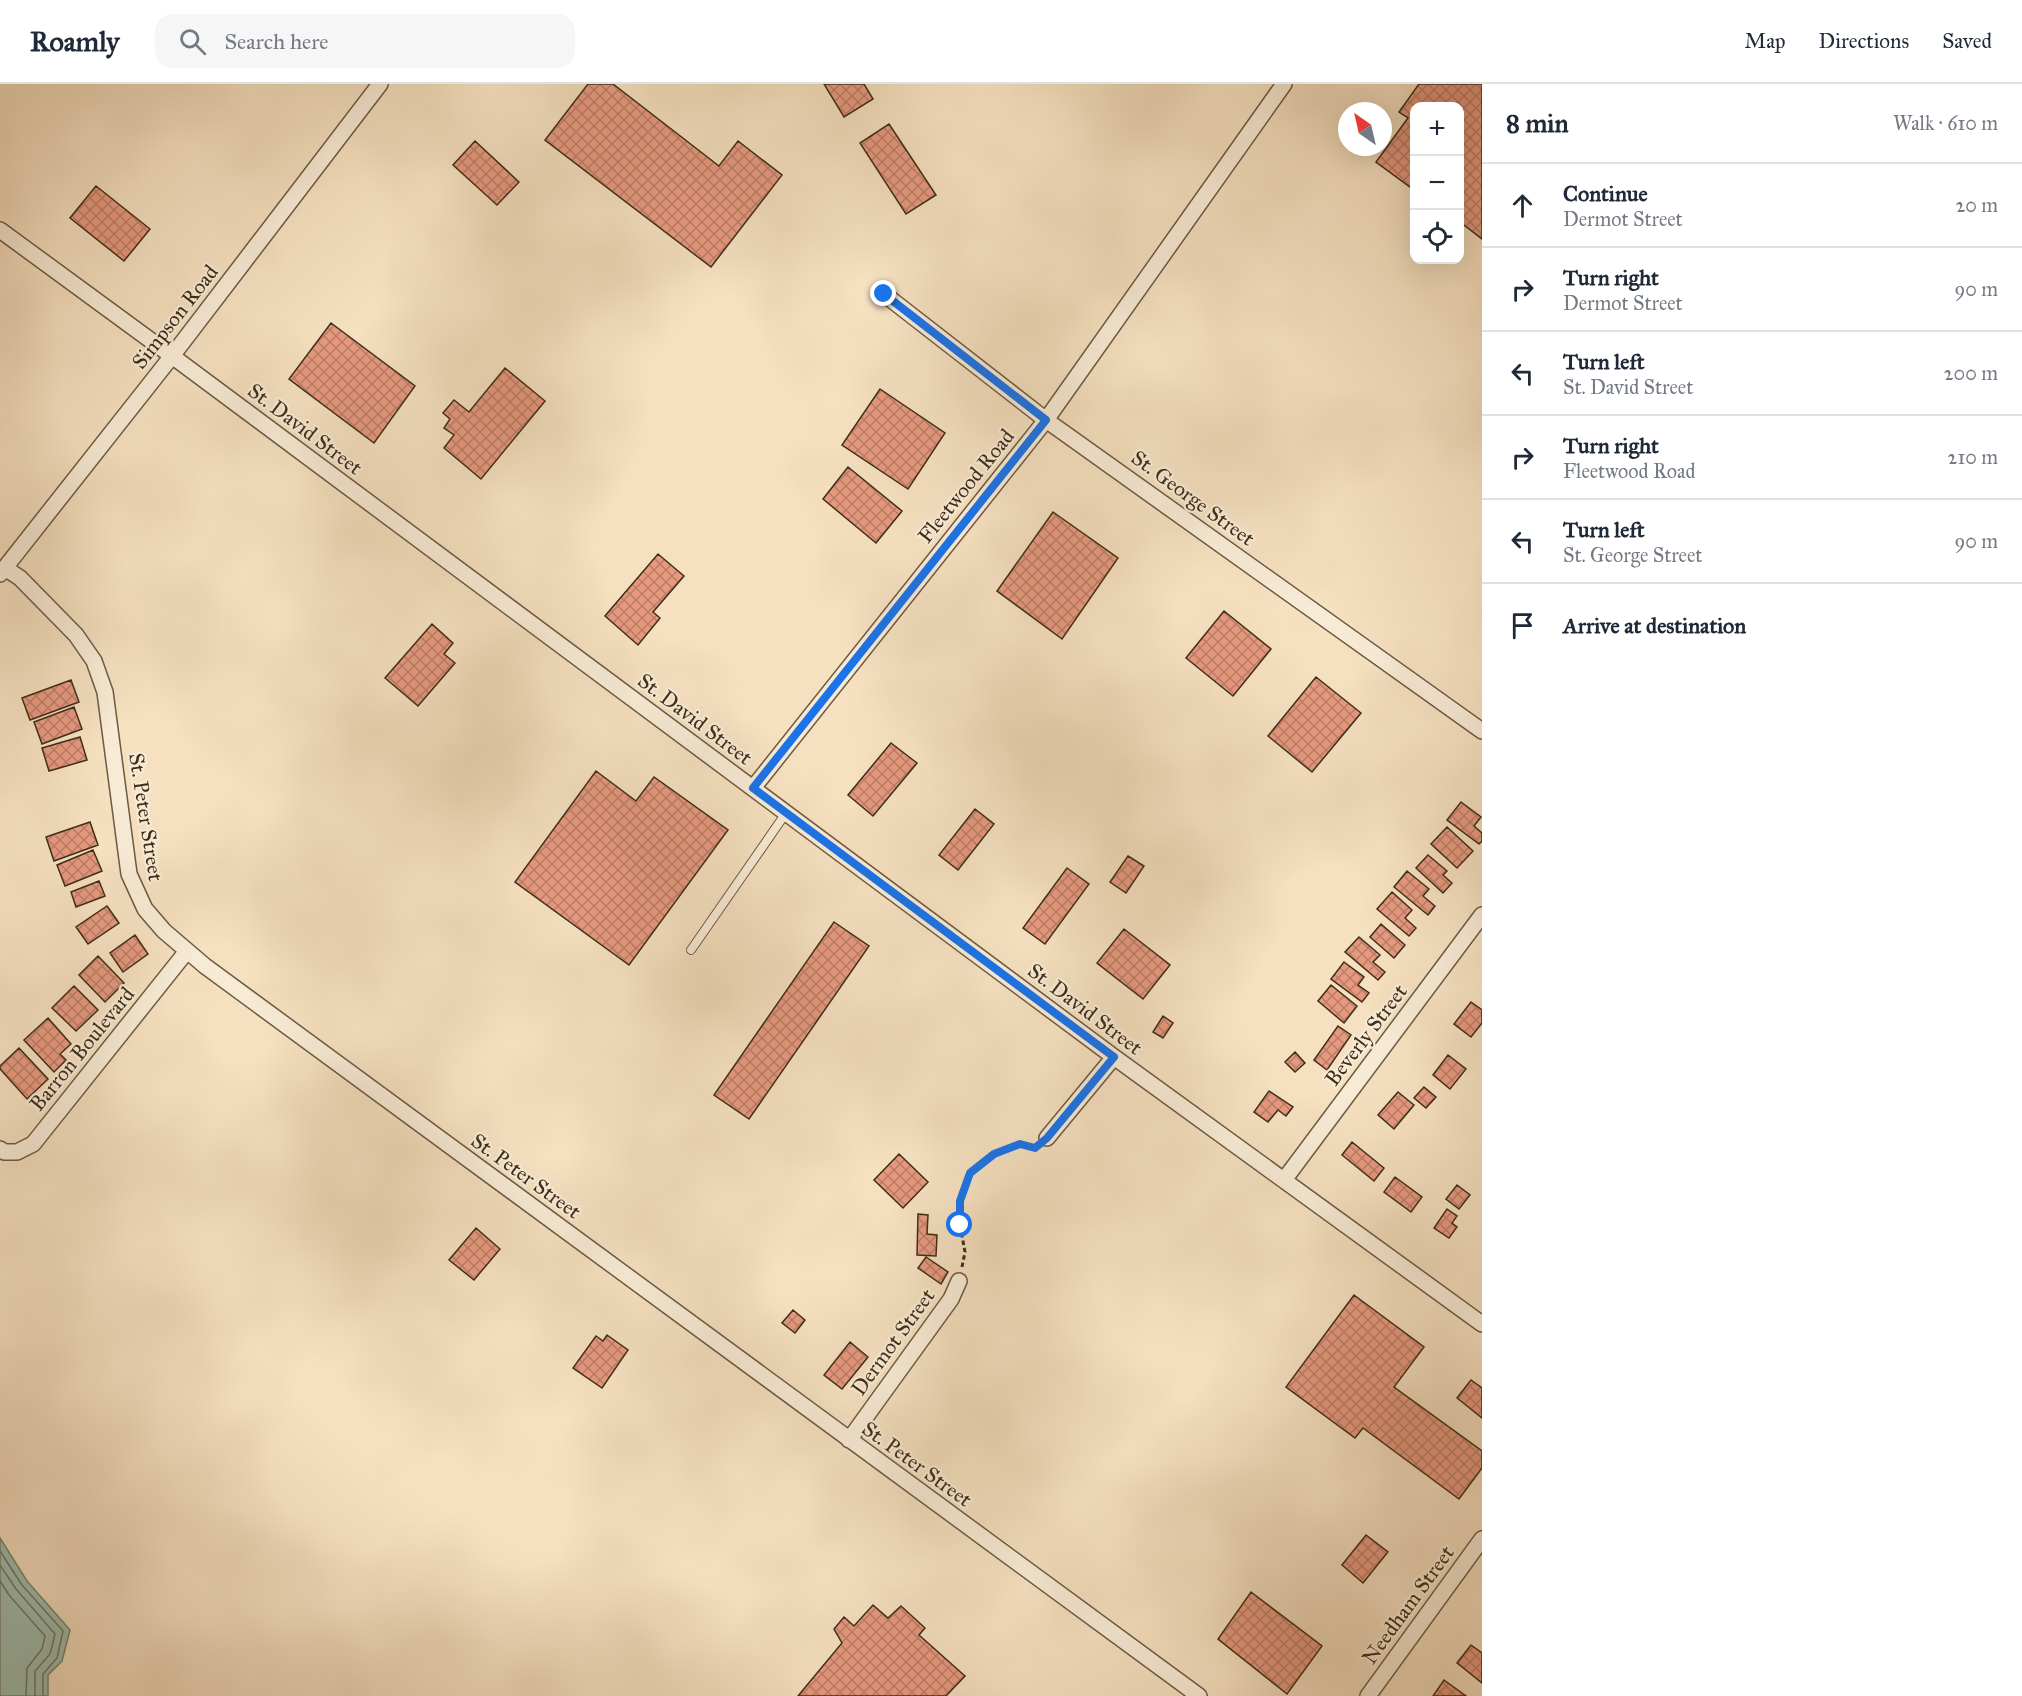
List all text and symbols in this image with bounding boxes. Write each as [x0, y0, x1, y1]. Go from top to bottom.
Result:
search box [155, 14, 575, 68]
text: Roamly [30, 24, 119, 59]
icon: search [176, 25, 209, 58]
text: Search here [224, 28, 328, 55]
text: Map [1745, 28, 1786, 54]
text: Directions [1819, 28, 1909, 54]
text: Saved [1942, 28, 1992, 54]
north arrow [1338, 102, 1392, 156]
map controls [1410, 102, 1464, 264]
button: + [1410, 102, 1464, 156]
text: 8 min [1506, 107, 1569, 139]
text: Walk · 610 m [1893, 111, 1998, 135]
button: − [1410, 156, 1464, 210]
text: Continue [1563, 180, 1648, 207]
icon: ahead [1506, 189, 1539, 222]
text: 20 m [1955, 193, 1998, 217]
text: Dermot Street [1563, 207, 1683, 231]
button: locate [1410, 210, 1464, 264]
street label: Simpson Road [126, 259, 224, 374]
text: Turn right [1563, 264, 1659, 291]
icon: right [1506, 273, 1539, 306]
text: 90 m [1955, 277, 1998, 301]
route end [870, 280, 896, 306]
text: Dermot Street [1563, 291, 1683, 315]
text: Turn left [1563, 348, 1645, 375]
icon: left [1506, 357, 1539, 390]
text: 200 m [1944, 361, 1998, 385]
text: St. David Street [1563, 375, 1693, 399]
street label: St. David Street [243, 377, 368, 481]
street label: Fleetwood Road [912, 423, 1020, 548]
text: Turn right [1563, 432, 1659, 459]
icon: right [1506, 441, 1539, 474]
street label: St. George Street [1126, 444, 1260, 552]
text: 210 m [1948, 445, 1998, 469]
text: Fleetwood Road [1563, 459, 1696, 483]
text: Turn left [1563, 516, 1645, 543]
icon: left [1506, 525, 1539, 558]
text: 90 m [1955, 529, 1998, 553]
text: St. George Street [1563, 543, 1702, 567]
icon: arrive [1506, 609, 1539, 642]
text: Arrive at destination [1563, 612, 1746, 639]
street label: St. David Street [633, 667, 758, 771]
street label: St. Peter Street [123, 751, 169, 883]
street label: St. David Street [1023, 957, 1148, 1061]
street label: Beverly Street [1319, 979, 1413, 1091]
street label: Barron Boulevard [24, 981, 140, 1116]
street label: St. Peter Street [466, 1127, 586, 1225]
route start [946, 1211, 972, 1237]
street label: Dermot Street [846, 1283, 941, 1400]
street label: St. Peter Street [857, 1415, 977, 1513]
street label: Needham Street [1356, 1540, 1460, 1669]

